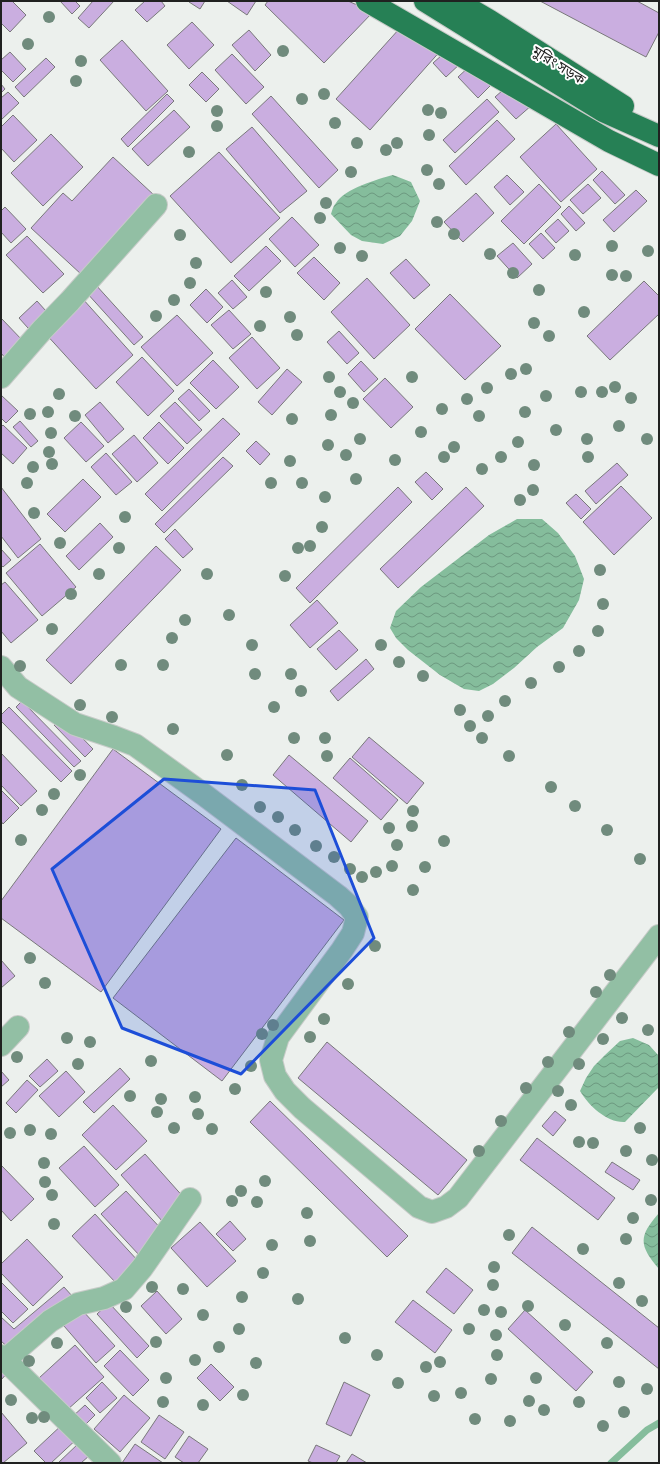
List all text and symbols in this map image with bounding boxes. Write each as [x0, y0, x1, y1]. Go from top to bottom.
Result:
street label: মুরিং সড়ক [528, 41, 590, 89]

